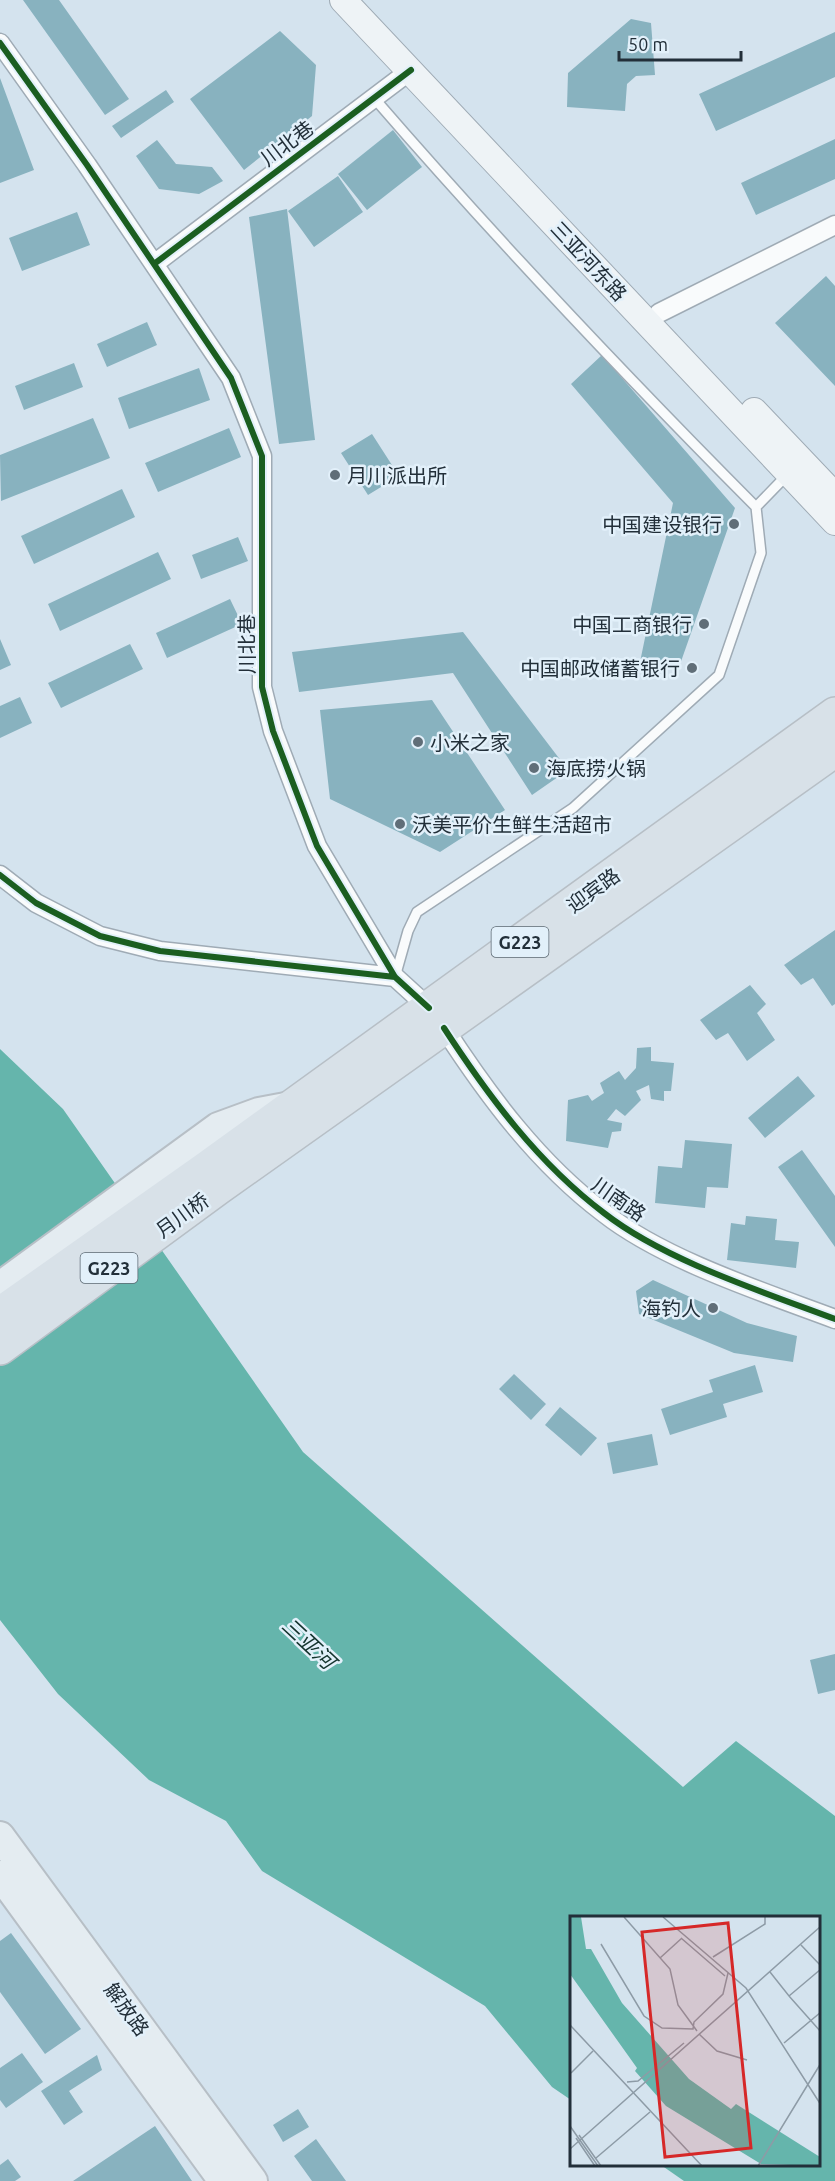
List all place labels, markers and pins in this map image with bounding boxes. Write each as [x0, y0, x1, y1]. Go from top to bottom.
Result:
place label: 月川派出所 [347, 464, 447, 487]
marker: 月川派出所 [328, 468, 342, 482]
place label: 中国建设银行 [602, 513, 722, 536]
marker: 中国建设银行 [727, 517, 741, 531]
place label: 中国工商银行 [572, 613, 692, 636]
marker: 中国工商银行 [697, 617, 711, 631]
place label: 中国邮政储蓄银行 [520, 657, 680, 680]
marker: 中国邮政储蓄银行 [685, 661, 699, 675]
place label: 小米之家 [430, 731, 510, 754]
marker: 小米之家 [411, 735, 425, 749]
place label: 海底捞火锅 [546, 757, 646, 780]
marker: 海底捞火锅 [527, 761, 541, 775]
place label: 沃美平价生鲜生活超市 [412, 813, 612, 836]
marker: 沃美平价生鲜生活超市 [393, 817, 407, 831]
place label: 海钓人 [641, 1297, 701, 1320]
marker: 海钓人 [706, 1301, 720, 1315]

